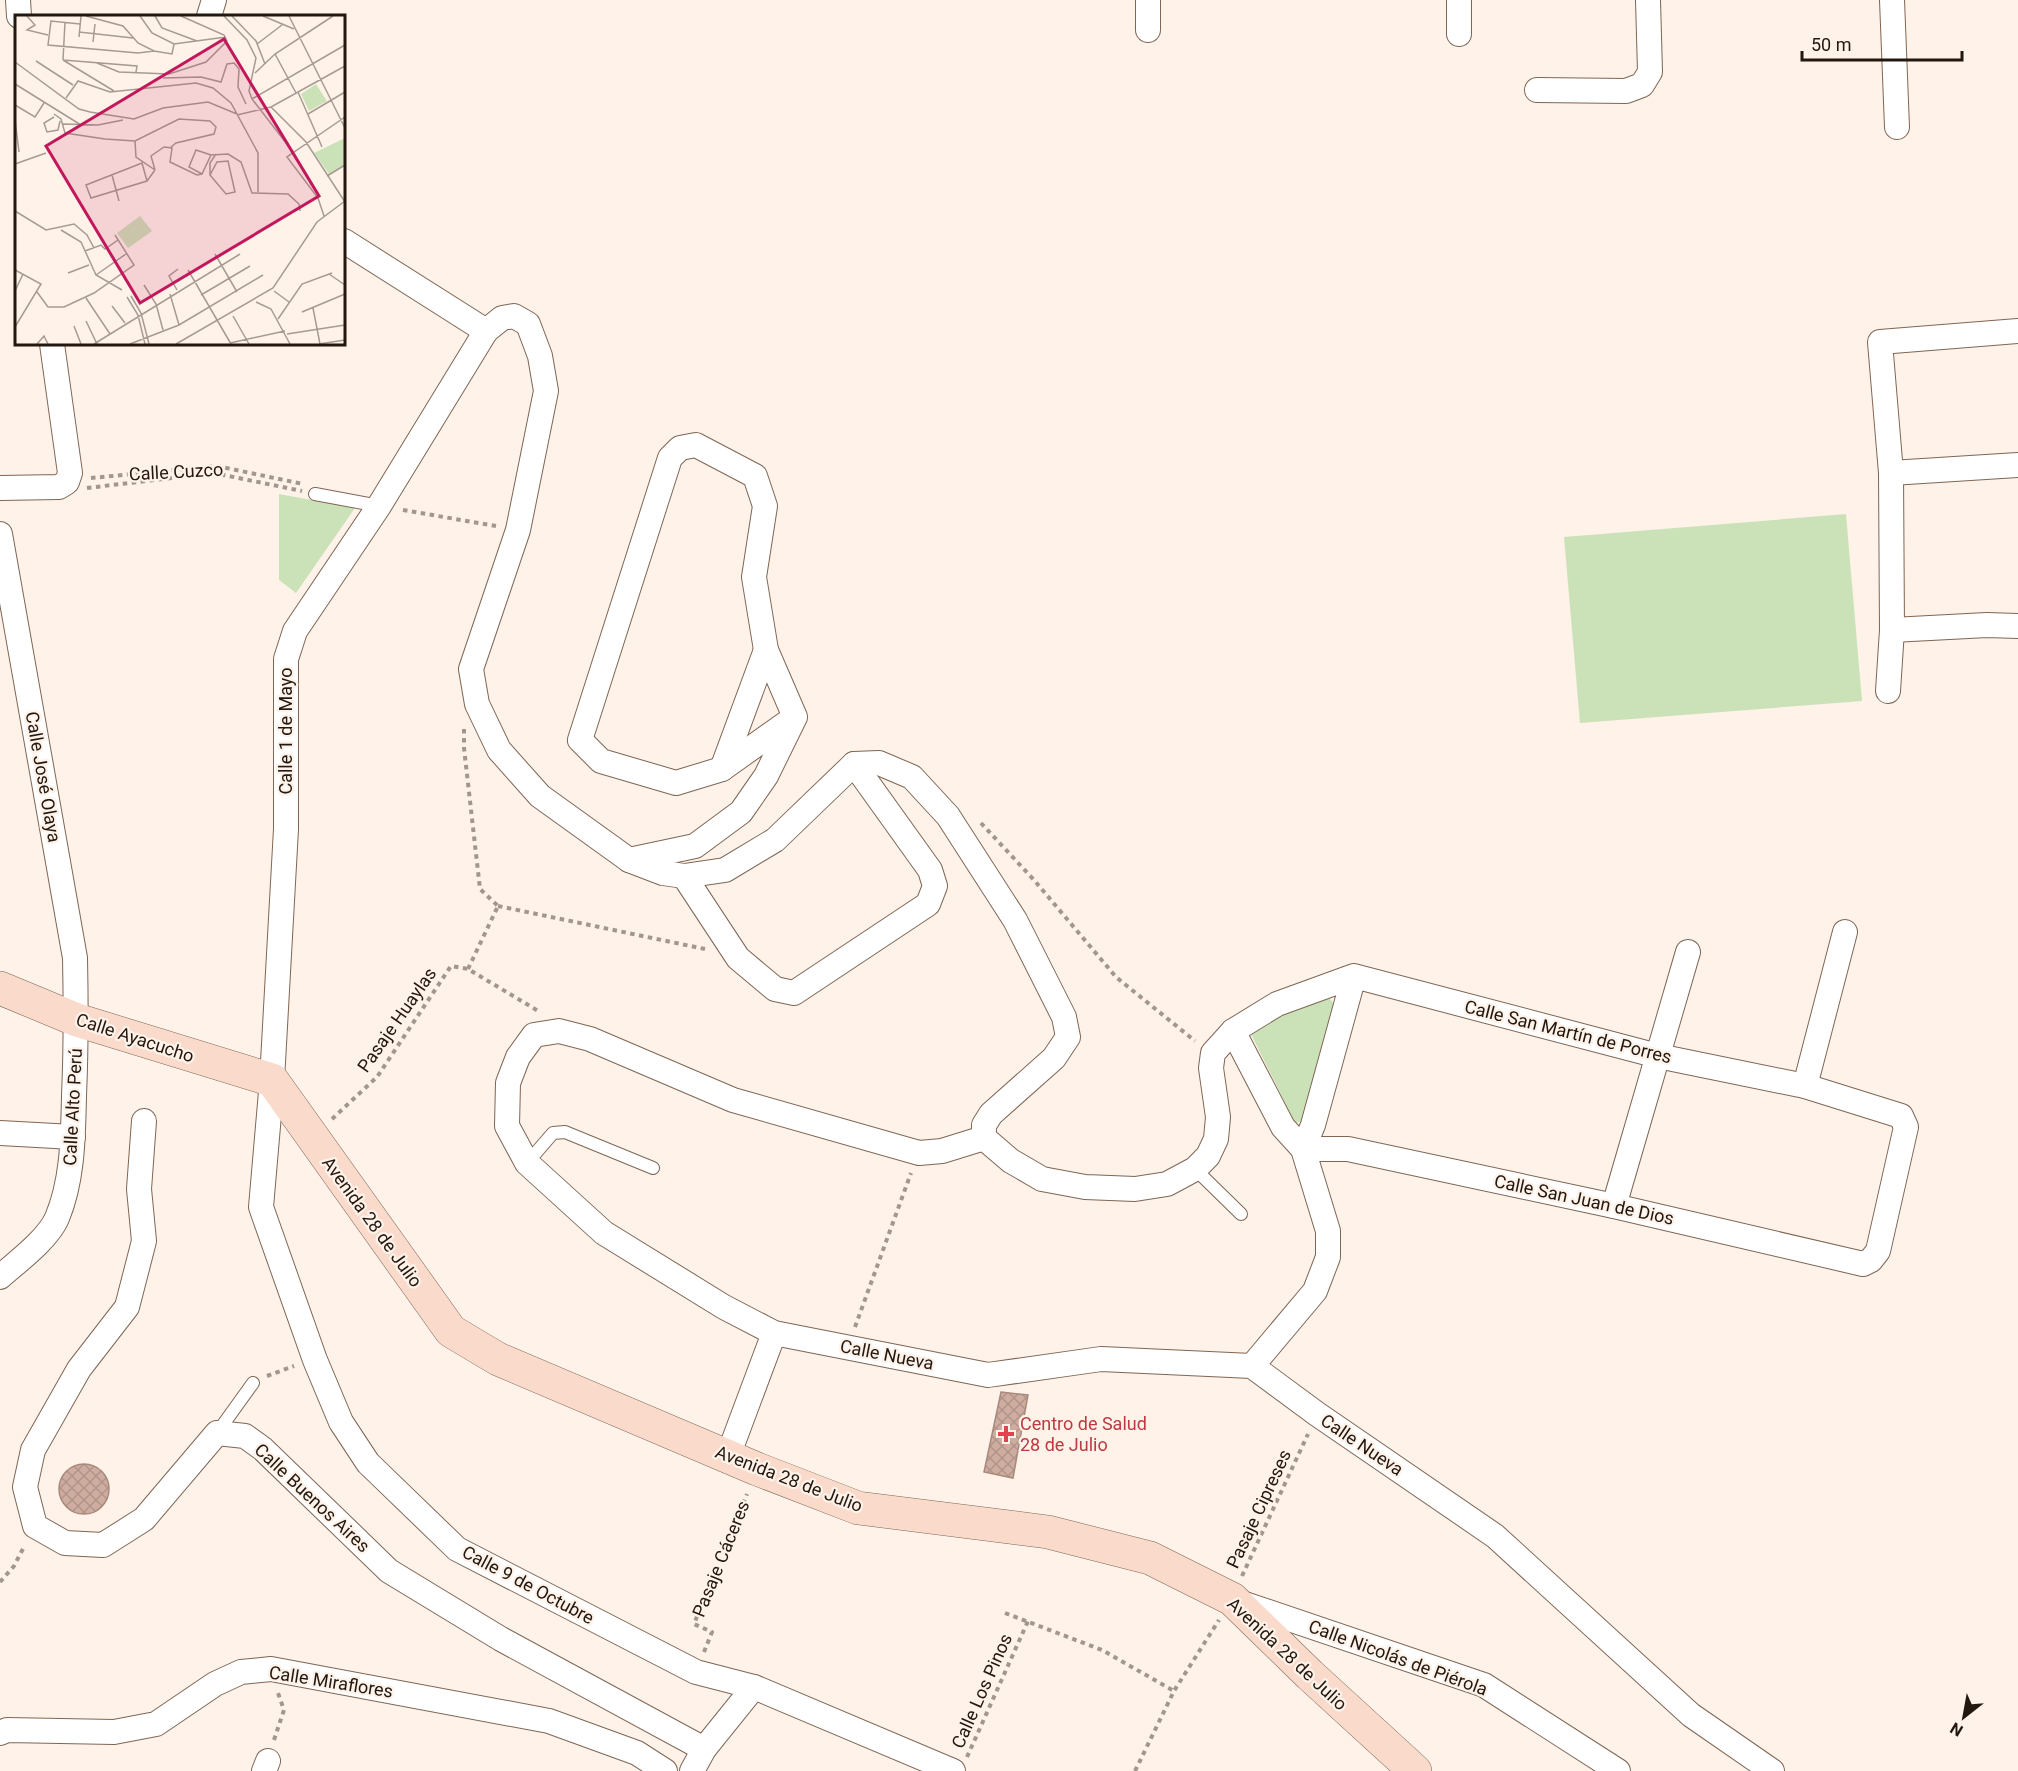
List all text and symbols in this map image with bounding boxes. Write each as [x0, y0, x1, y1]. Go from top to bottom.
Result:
inset map [15, 15, 345, 345]
scale bar [1802, 24, 1962, 62]
text: 50 m [1811, 34, 1851, 55]
street label: Calle Cuzco [128, 459, 224, 484]
street label: Calle 1 de Mayo [275, 667, 296, 795]
street label: Calle José Olaya [22, 710, 65, 844]
street label: Pasaje Huaylas [353, 963, 440, 1076]
street label: Calle San Martín de Porres [1462, 996, 1674, 1067]
street label: Calle Ayacucho [74, 1009, 197, 1066]
street label: Calle Alto Perú [59, 1048, 86, 1166]
street label: Avenida 28 de Julio [318, 1152, 427, 1291]
street label: Calle San Juan de Dios [1492, 1170, 1676, 1229]
street label: Calle Nueva [839, 1335, 936, 1374]
street label: Calle Nueva [1317, 1409, 1407, 1480]
place label: Centro de Salud 28 de Julio [1020, 1413, 1147, 1455]
marker: Centro de Salud 28 de Julio [997, 1425, 1015, 1443]
street label: Calle Buenos Aires [250, 1439, 374, 1556]
street label: Avenida 28 de Julio [713, 1441, 866, 1516]
street label: Pasaje Cipreses [1222, 1446, 1295, 1571]
street label: Pasaje Cáceres [688, 1498, 753, 1620]
street label: Calle 9 de Octubre [459, 1541, 598, 1628]
street label: Avenida 28 de Julio [1223, 1593, 1352, 1714]
street label: Calle Nicolás de Piérola [1306, 1615, 1491, 1700]
street label: Calle Los Pinos [947, 1630, 1016, 1751]
street label: Calle Miraflores [268, 1661, 395, 1702]
north arrow [1934, 1687, 1994, 1747]
text: N [1947, 1718, 1966, 1740]

